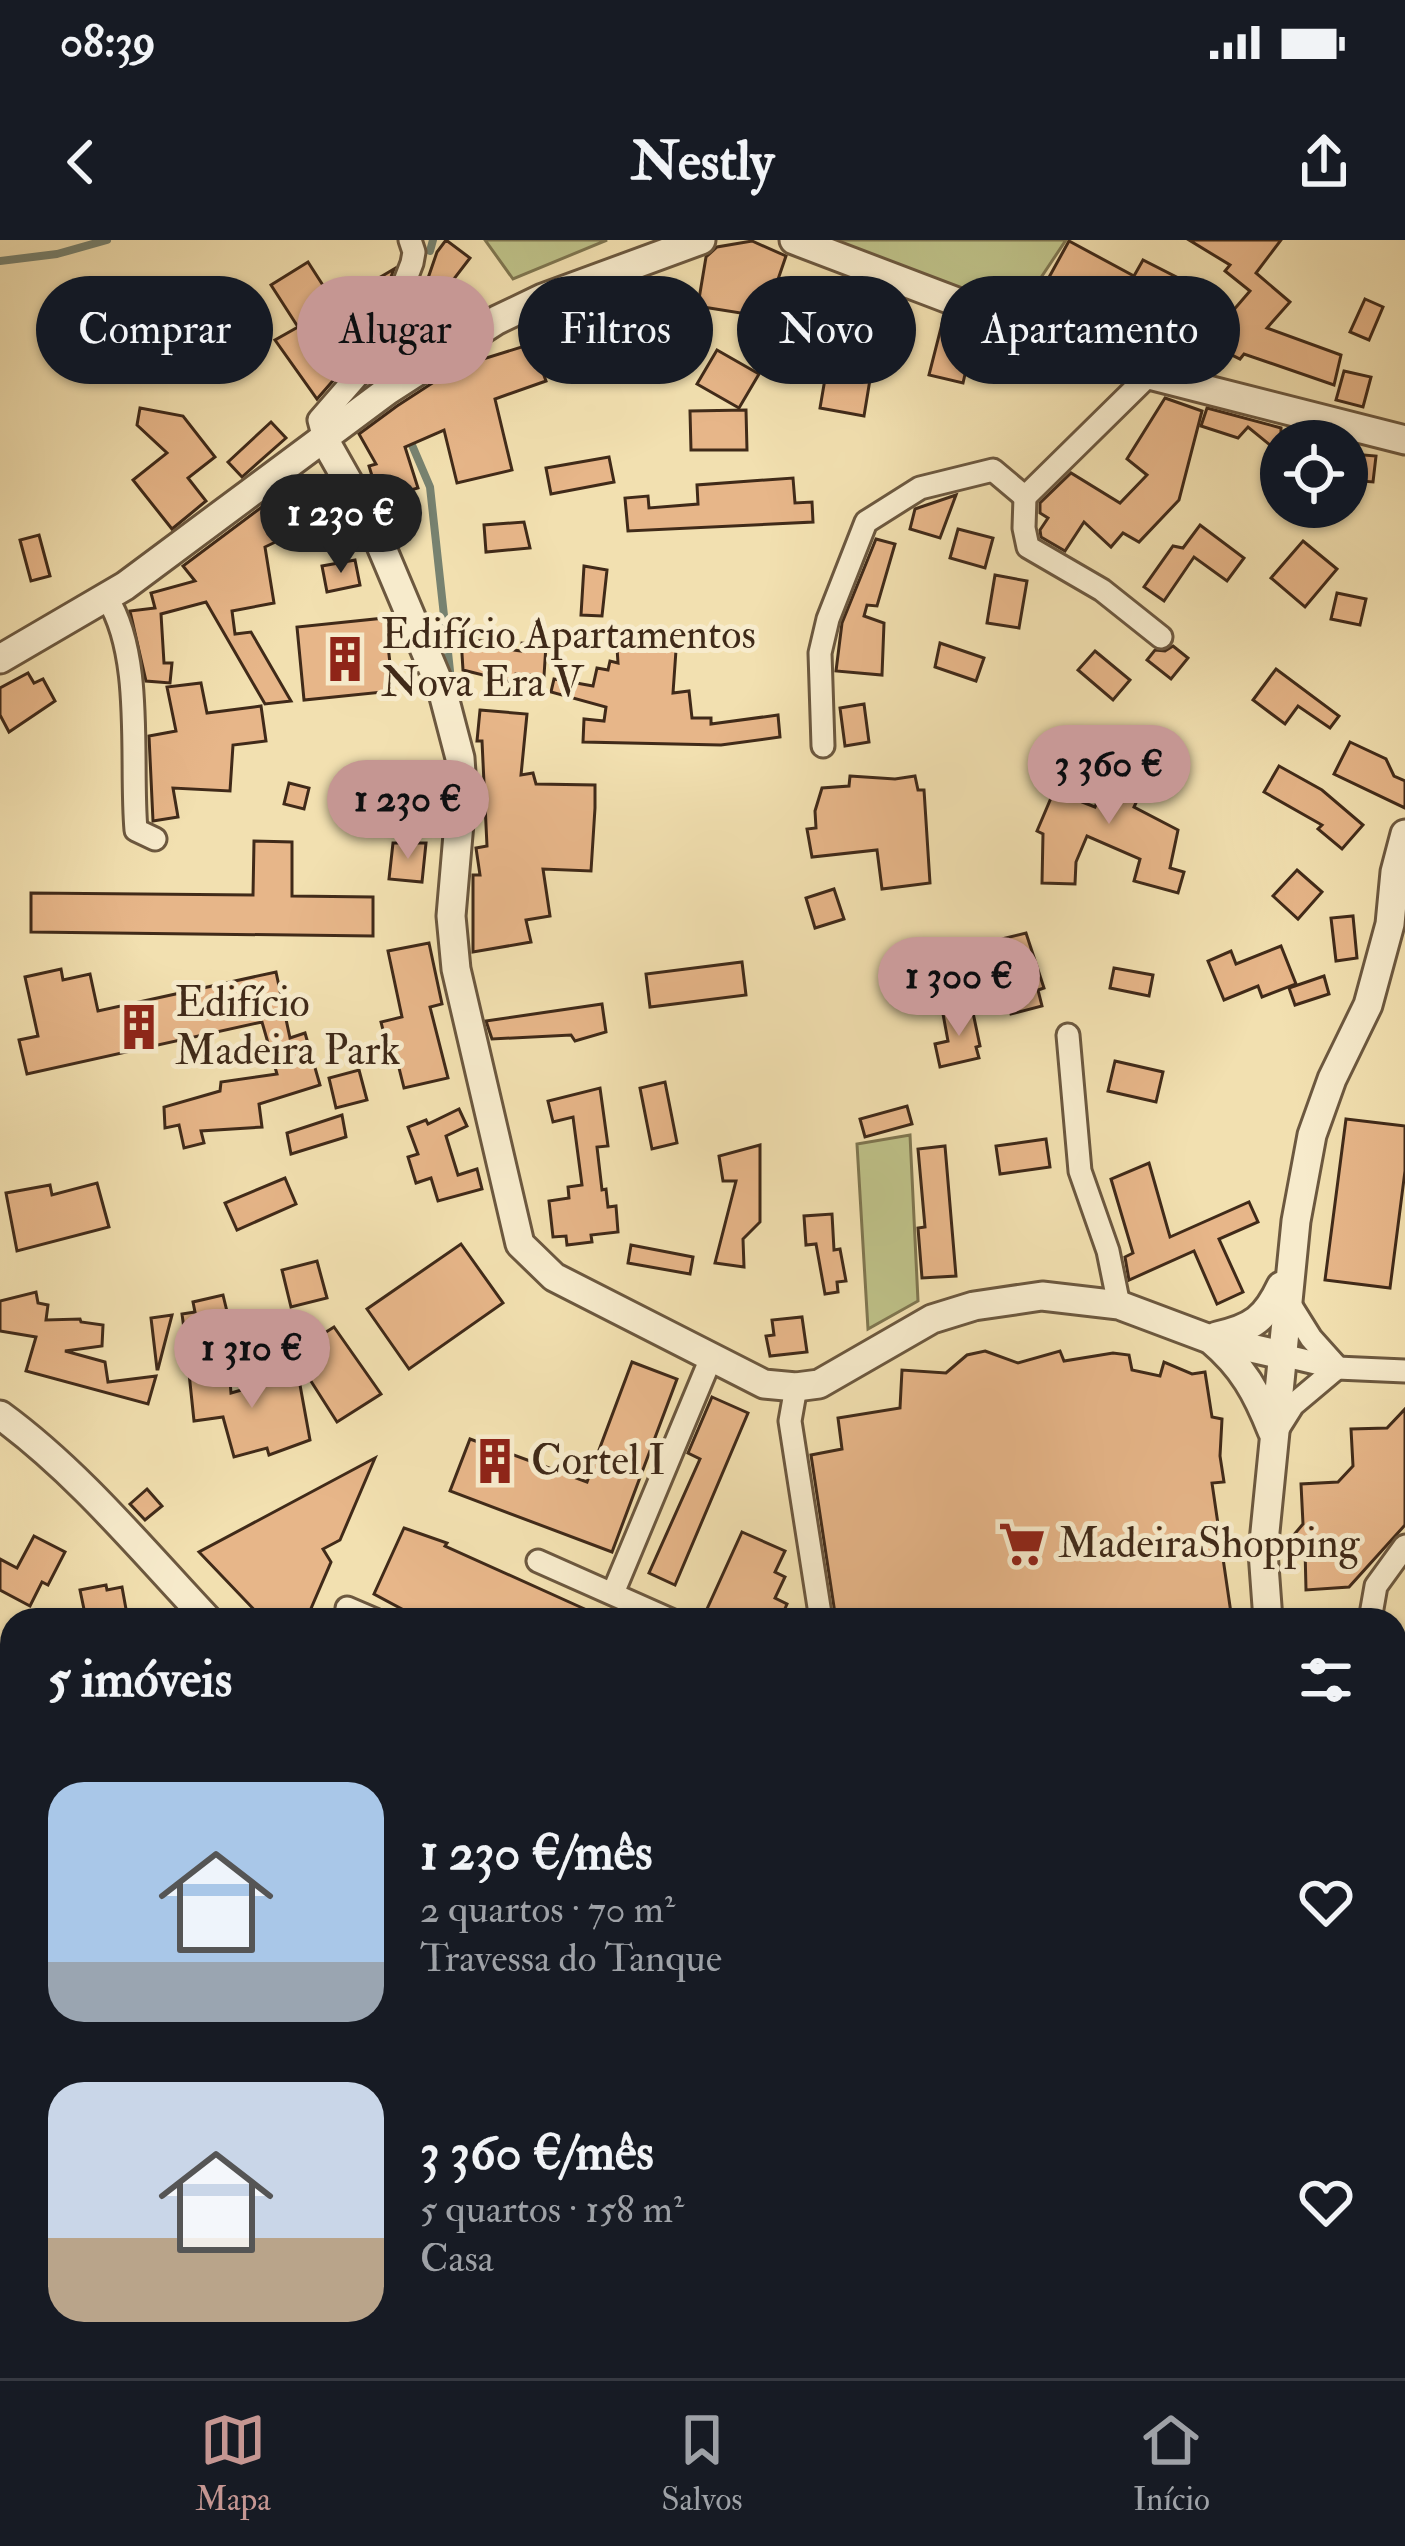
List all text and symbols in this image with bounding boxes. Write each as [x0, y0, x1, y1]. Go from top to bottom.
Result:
text: 08:39 [60, 14, 156, 70]
text: Nestly [631, 128, 774, 196]
icon: back [48, 129, 114, 195]
icon: share [1291, 129, 1357, 195]
chip: Comprar [36, 276, 273, 384]
chip: Alugar [297, 276, 494, 384]
chip: Filtros [518, 276, 713, 384]
chip: Novo [737, 276, 916, 384]
chip: Apartamento [940, 276, 1240, 384]
map controls [1260, 420, 1368, 528]
button: locate [1260, 420, 1368, 528]
pin: 1 230 € [230, 474, 452, 576]
text: 1 230 € [287, 488, 395, 537]
place label: Edifício Apartamentos Nova Era V [381, 609, 756, 709]
building icon: Edifício Apartamentos Nova Era V [320, 634, 370, 684]
pin: 3 360 € [998, 725, 1220, 827]
text: 3 360 € [1055, 739, 1163, 788]
pin: 1 230 € [297, 760, 519, 862]
text: 1 230 € [354, 774, 462, 823]
pin: 1 300 € [848, 937, 1070, 1039]
text: 1 300 € [905, 951, 1013, 1000]
place label: Edifício Madeira Park [175, 977, 400, 1077]
building icon: Edifício Madeira Park [114, 1002, 164, 1052]
pin: 1 310 € [141, 1309, 363, 1411]
text: 1 310 € [201, 1323, 303, 1372]
place label: Cortel I [531, 1435, 665, 1487]
building icon: Cortel I [470, 1436, 520, 1486]
place label: MadeiraShopping [1058, 1518, 1361, 1570]
supermarket icon: MadeiraShopping [997, 1519, 1047, 1569]
icon: filters [1293, 1647, 1359, 1713]
text: 5 imóveis [48, 1648, 232, 1712]
text: 1 230 €/mês [420, 1821, 653, 1885]
icon: home [144, 1830, 288, 1974]
icon: heart [1293, 1869, 1359, 1935]
text: 2 quartos · 70 m² [420, 1885, 675, 1934]
text: Travessa do Tanque [420, 1934, 722, 1983]
text: 3 360 €/mês [420, 2121, 654, 2185]
icon: home [144, 2130, 288, 2274]
icon: heart [1293, 2169, 1359, 2235]
text: 5 quartos · 158 m² [420, 2185, 684, 2234]
text: Casa [420, 2234, 494, 2283]
tab: Mapa [195, 2407, 271, 2520]
tab: Salvos [661, 2407, 743, 2520]
tab: Início [1133, 2407, 1210, 2520]

